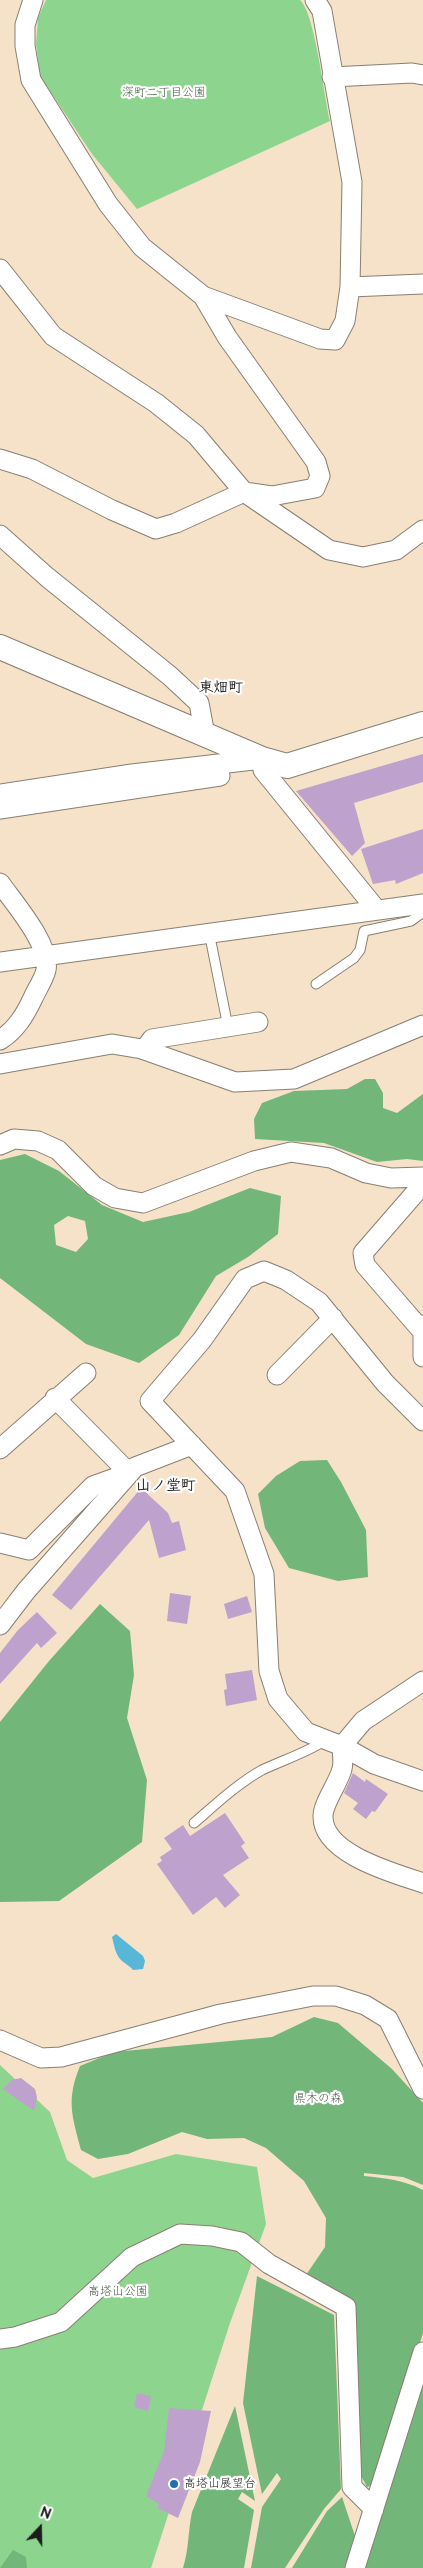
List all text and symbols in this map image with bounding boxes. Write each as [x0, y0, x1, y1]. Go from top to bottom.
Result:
park label: 深町二丁目公園 [122, 86, 206, 100]
district label: 東畑町 [199, 679, 243, 697]
district label: 山ノ堂町 [136, 1477, 196, 1495]
park label: 県木の森 [294, 2092, 342, 2106]
park label: 高塔山公園 [88, 2285, 148, 2299]
place label: 高塔山展望台 [184, 2477, 256, 2491]
marker: 高塔山展望台 [168, 2478, 180, 2490]
north arrow [15, 2503, 65, 2553]
text: N [38, 2504, 54, 2523]

